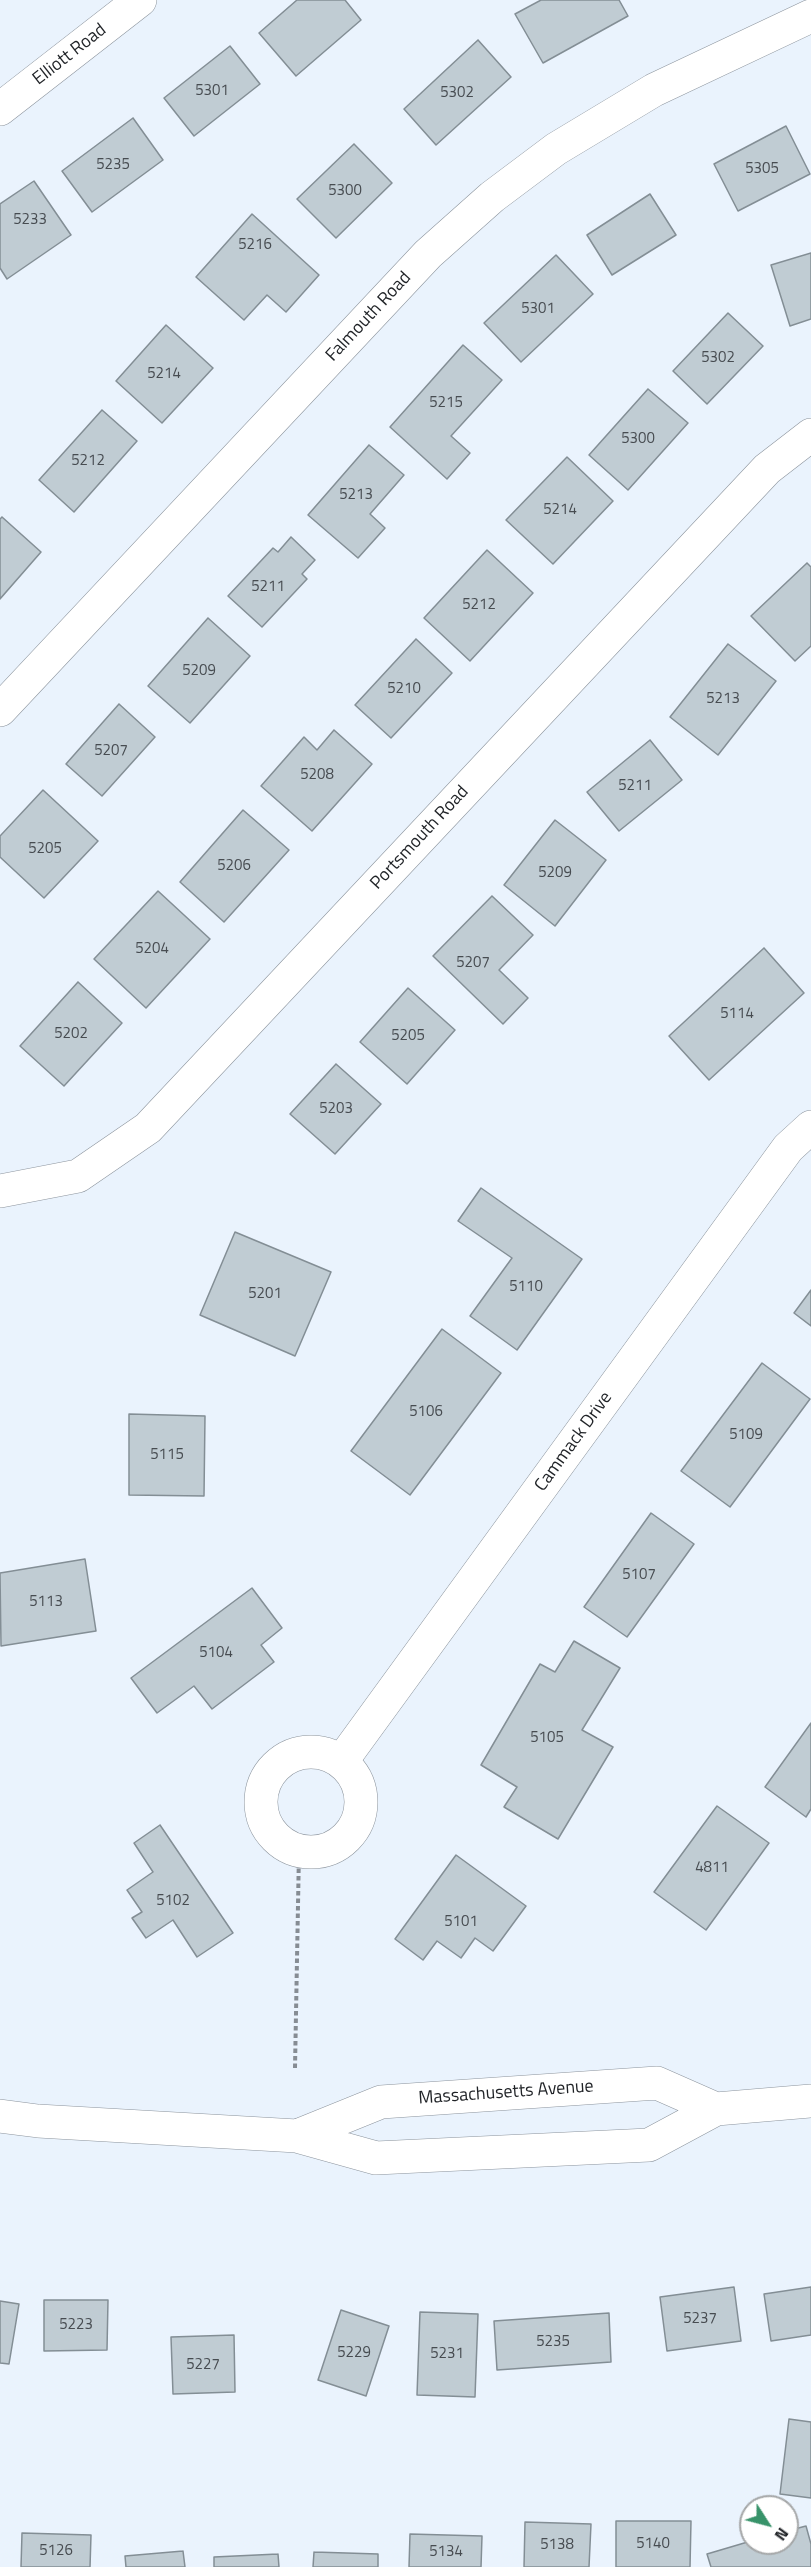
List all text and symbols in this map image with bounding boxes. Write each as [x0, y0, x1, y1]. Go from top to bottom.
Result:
street label: Elliott Road [29, 20, 111, 90]
house number: 5301 [195, 82, 229, 100]
house number: 5302 [440, 84, 474, 102]
house number: 5235 [96, 156, 130, 174]
house number: 5305 [745, 160, 779, 178]
house number: 5300 [328, 182, 362, 200]
house number: 5233 [13, 211, 47, 229]
house number: 5216 [238, 236, 272, 254]
street label: Falmouth Road [322, 268, 416, 366]
house number: 5301 [521, 300, 555, 318]
house number: 5302 [701, 349, 735, 367]
house number: 5214 [147, 365, 181, 383]
house number: 5215 [429, 394, 463, 412]
house number: 5300 [621, 430, 655, 448]
house number: 5212 [71, 452, 105, 470]
house number: 5213 [339, 486, 373, 504]
house number: 5214 [543, 501, 577, 519]
house number: 5211 [251, 578, 285, 596]
house number: 5212 [462, 596, 496, 614]
house number: 5209 [182, 662, 216, 680]
house number: 5210 [387, 680, 421, 698]
house number: 5213 [706, 690, 740, 708]
house number: 5207 [94, 742, 128, 760]
house number: 5208 [300, 766, 334, 784]
house number: 5211 [618, 777, 652, 795]
street label: Portsmouth Road [366, 782, 474, 894]
house number: 5205 [28, 840, 62, 858]
house number: 5206 [217, 857, 251, 875]
house number: 5209 [538, 864, 572, 882]
house number: 5204 [135, 940, 169, 958]
house number: 5207 [456, 954, 490, 972]
house number: 5114 [720, 1005, 754, 1023]
house number: 5202 [54, 1025, 88, 1043]
house number: 5205 [391, 1027, 425, 1045]
house number: 5203 [319, 1100, 353, 1118]
house number: 5110 [509, 1278, 543, 1296]
house number: 5201 [248, 1285, 282, 1303]
street label: Cammack Drive [531, 1388, 617, 1496]
house number: 5106 [409, 1403, 443, 1421]
house number: 5109 [729, 1426, 763, 1444]
house number: 5115 [150, 1446, 184, 1464]
house number: 5107 [622, 1566, 656, 1584]
house number: 5113 [29, 1593, 63, 1611]
house number: 5104 [199, 1644, 233, 1662]
house number: 5105 [530, 1729, 564, 1747]
house number: 4811 [695, 1859, 729, 1877]
house number: 5102 [156, 1892, 190, 1910]
house number: 5101 [444, 1913, 478, 1931]
street label: Massachusetts Avenue [418, 2076, 594, 2110]
house number: 5237 [683, 2310, 717, 2328]
house number: 5223 [59, 2316, 93, 2334]
house number: 5235 [536, 2333, 570, 2351]
house number: 5229 [337, 2344, 371, 2362]
house number: 5231 [430, 2345, 464, 2363]
house number: 5227 [186, 2356, 220, 2374]
north arrow [739, 2495, 799, 2555]
text: N [769, 2523, 795, 2546]
house number: 5140 [636, 2535, 670, 2553]
house number: 5138 [540, 2536, 574, 2554]
house number: 5126 [39, 2542, 73, 2560]
house number: 5134 [429, 2543, 463, 2561]

